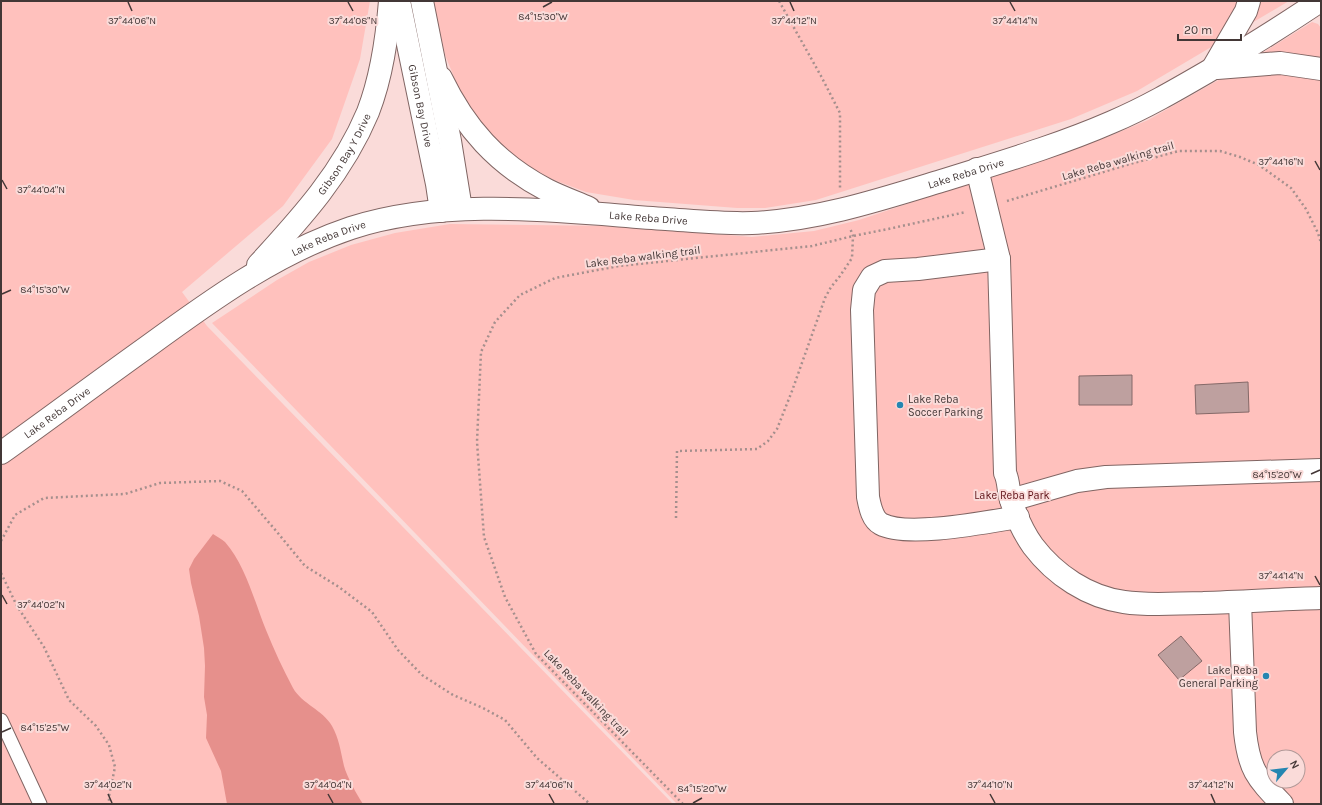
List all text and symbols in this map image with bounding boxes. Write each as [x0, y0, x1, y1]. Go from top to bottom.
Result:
text: 84°15'30"W [518, 11, 568, 23]
text: 37°44'06"N [108, 15, 156, 27]
text: 37°44'08"N [329, 15, 377, 27]
text: 37°44'12"N [771, 15, 817, 27]
text: 37°44'14"N [992, 15, 1038, 27]
scale bar [1178, 16, 1241, 42]
text: 20 m [1184, 23, 1212, 37]
street label: Gibson Bay Drive [406, 63, 436, 149]
street label: Gibson Bay Y Drive [315, 111, 373, 197]
street label: Lake Reba walking trail [1061, 139, 1175, 183]
street label: Lake Reba Drive [926, 155, 1006, 191]
text: 37°44'16"N [1258, 156, 1304, 168]
text: 37°44'04"N [17, 184, 65, 196]
street label: Lake Reba Drive [609, 208, 689, 227]
street label: Lake Reba Drive [289, 217, 367, 259]
street label: Lake Reba walking trail [585, 243, 701, 271]
text: 84°15'30"W [20, 284, 70, 296]
street label: Lake Reba Drive [21, 384, 93, 441]
place label: Lake Reba Soccer Parking [908, 393, 983, 419]
marker: Lake Reba Soccer Parking [895, 400, 905, 410]
text: 84°15'20"W [1252, 469, 1302, 481]
park label: Lake Reba Park [974, 489, 1050, 502]
text: 37°44'14"N [1258, 570, 1304, 582]
text: 37°44'02"N [17, 599, 65, 611]
street label: Lake Reba walking trail [541, 647, 631, 739]
place label: Lake Reba General Parking [1179, 664, 1259, 690]
marker: Lake Reba General Parking [1261, 671, 1271, 681]
text: 84°15'25"W [21, 722, 69, 734]
north arrow [1266, 749, 1306, 789]
text: N [1287, 758, 1302, 771]
text: 37°44'02"N [84, 779, 132, 791]
text: 37°44'04"N [304, 779, 352, 791]
text: 37°44'06"N [525, 779, 573, 791]
text: 37°44'10"N [967, 779, 1013, 791]
text: 37°44'12"N [1188, 779, 1234, 791]
text: 84°15'20"W [677, 783, 727, 795]

